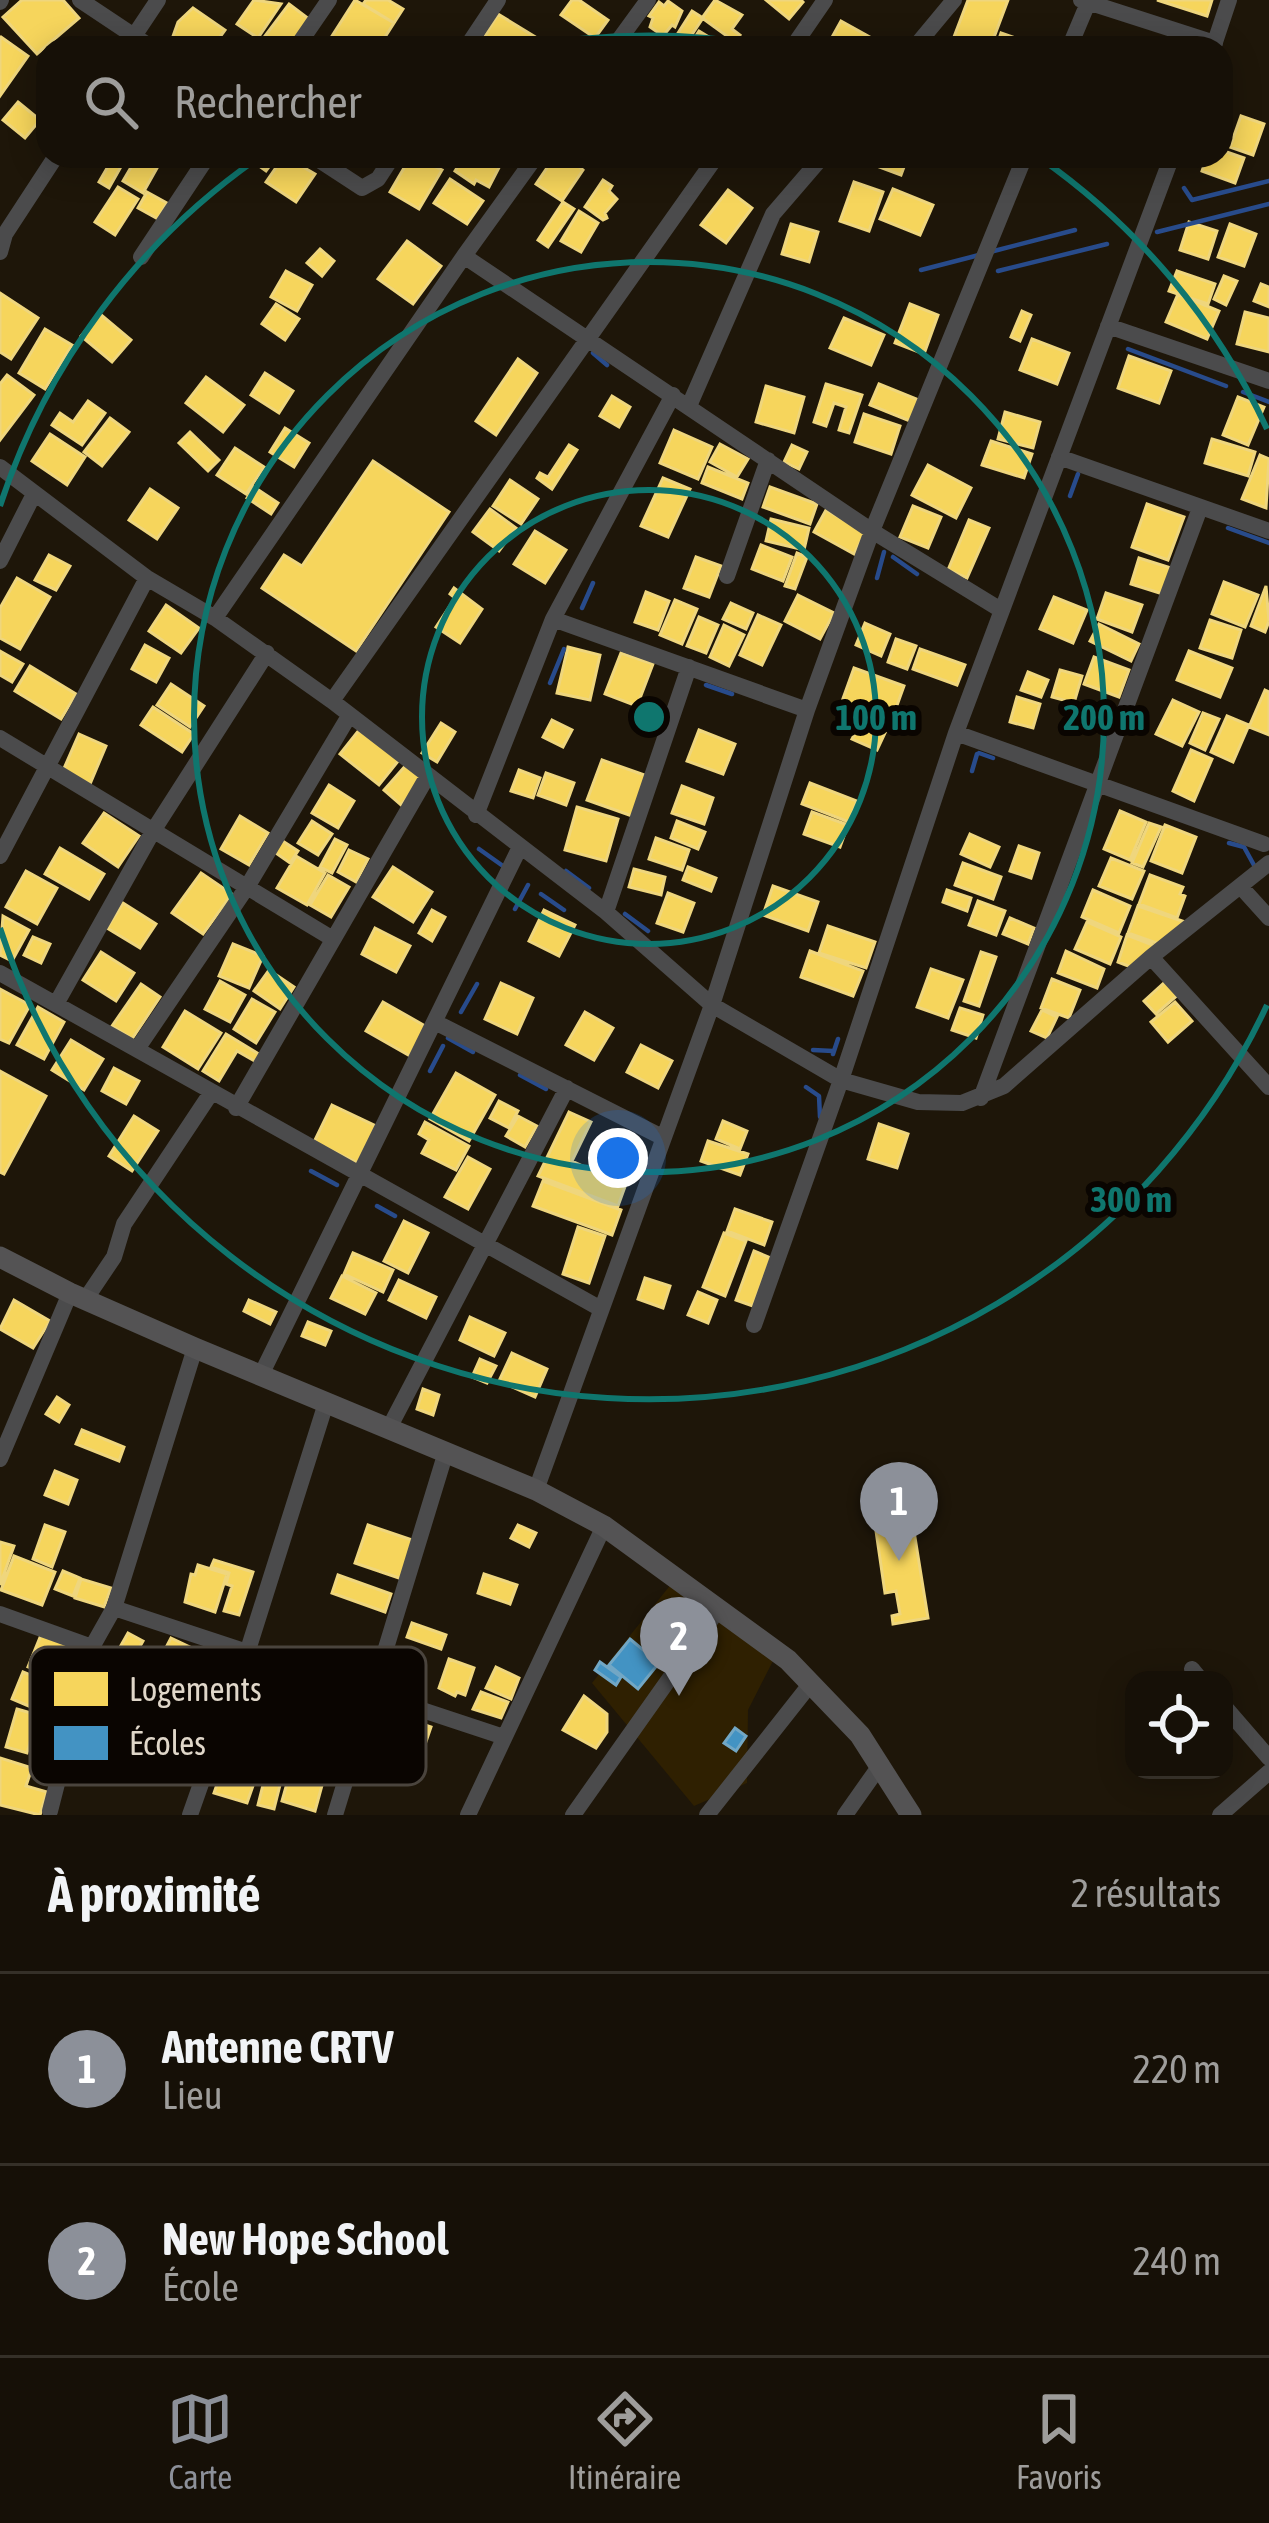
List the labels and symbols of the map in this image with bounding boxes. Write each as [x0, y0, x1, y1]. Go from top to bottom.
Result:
centre of rings [628, 696, 670, 738]
text: 100 m [835, 696, 917, 738]
text: 200 m [1063, 696, 1145, 738]
your location [588, 1128, 648, 1188]
text: 300 m [1090, 1178, 1172, 1220]
pin: 1 [860, 1462, 938, 1561]
pin: 2 [640, 1597, 718, 1696]
legend [30, 1647, 426, 1785]
text: Logements [129, 1670, 262, 1708]
text: Écoles [129, 1724, 206, 1762]

